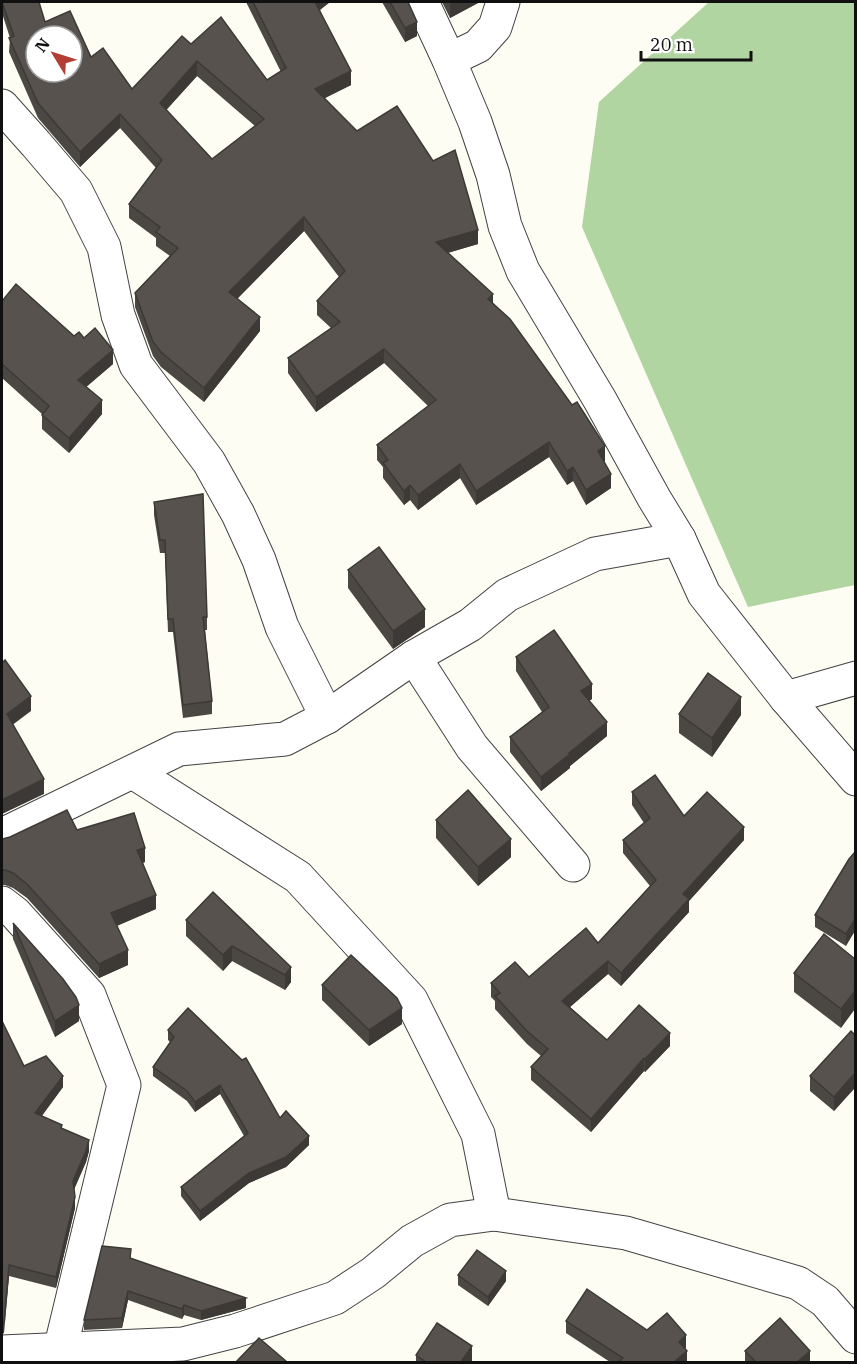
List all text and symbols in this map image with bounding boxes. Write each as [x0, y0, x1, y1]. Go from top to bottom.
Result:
north arrow [24, 24, 84, 84]
scale bar [641, 24, 750, 62]
text: 20 m [650, 33, 693, 56]
text: N [30, 34, 54, 56]

